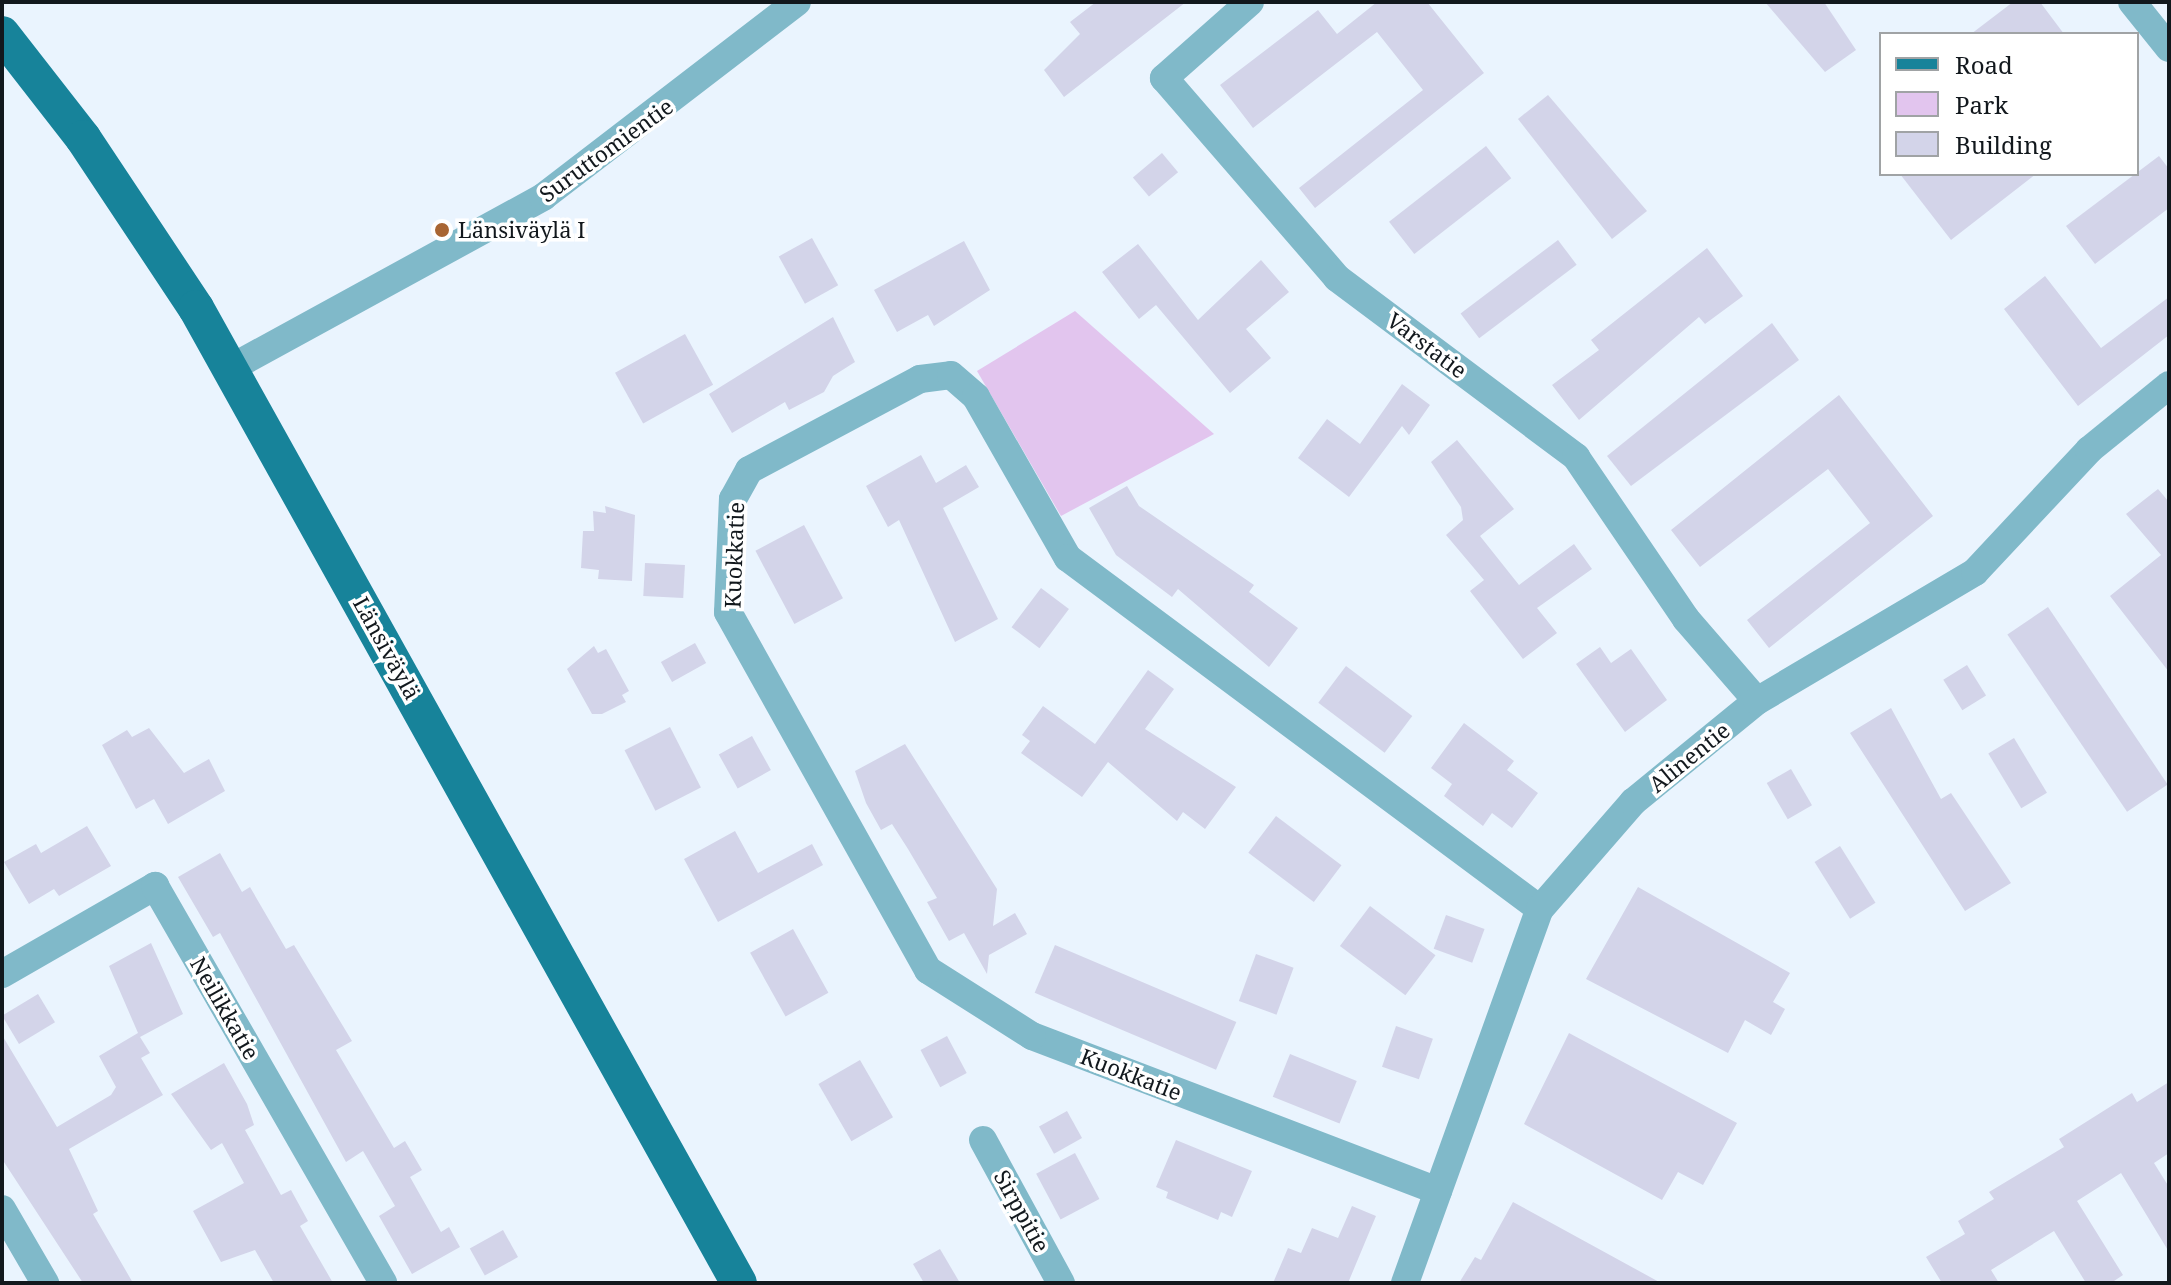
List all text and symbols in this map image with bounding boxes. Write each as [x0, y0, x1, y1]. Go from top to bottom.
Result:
legend [1879, 32, 2139, 176]
text: Road [1955, 48, 2013, 81]
text: Park [1955, 88, 2008, 121]
street label: Suruttomientie [534, 93, 678, 207]
text: Building [1955, 128, 2052, 161]
place label: Länsiväylä I [458, 217, 585, 243]
marker: Länsiväylä I [433, 221, 451, 239]
street label: Varstatie [1382, 307, 1472, 383]
street label: Kuokkatie [719, 501, 749, 609]
street label: Länsiväylä [348, 592, 426, 704]
street label: Alinentie [1643, 717, 1735, 797]
street label: Neilikkatie [185, 952, 265, 1064]
street label: Kuokkatie [1077, 1043, 1185, 1105]
street label: Sirppitie [989, 1165, 1055, 1257]

